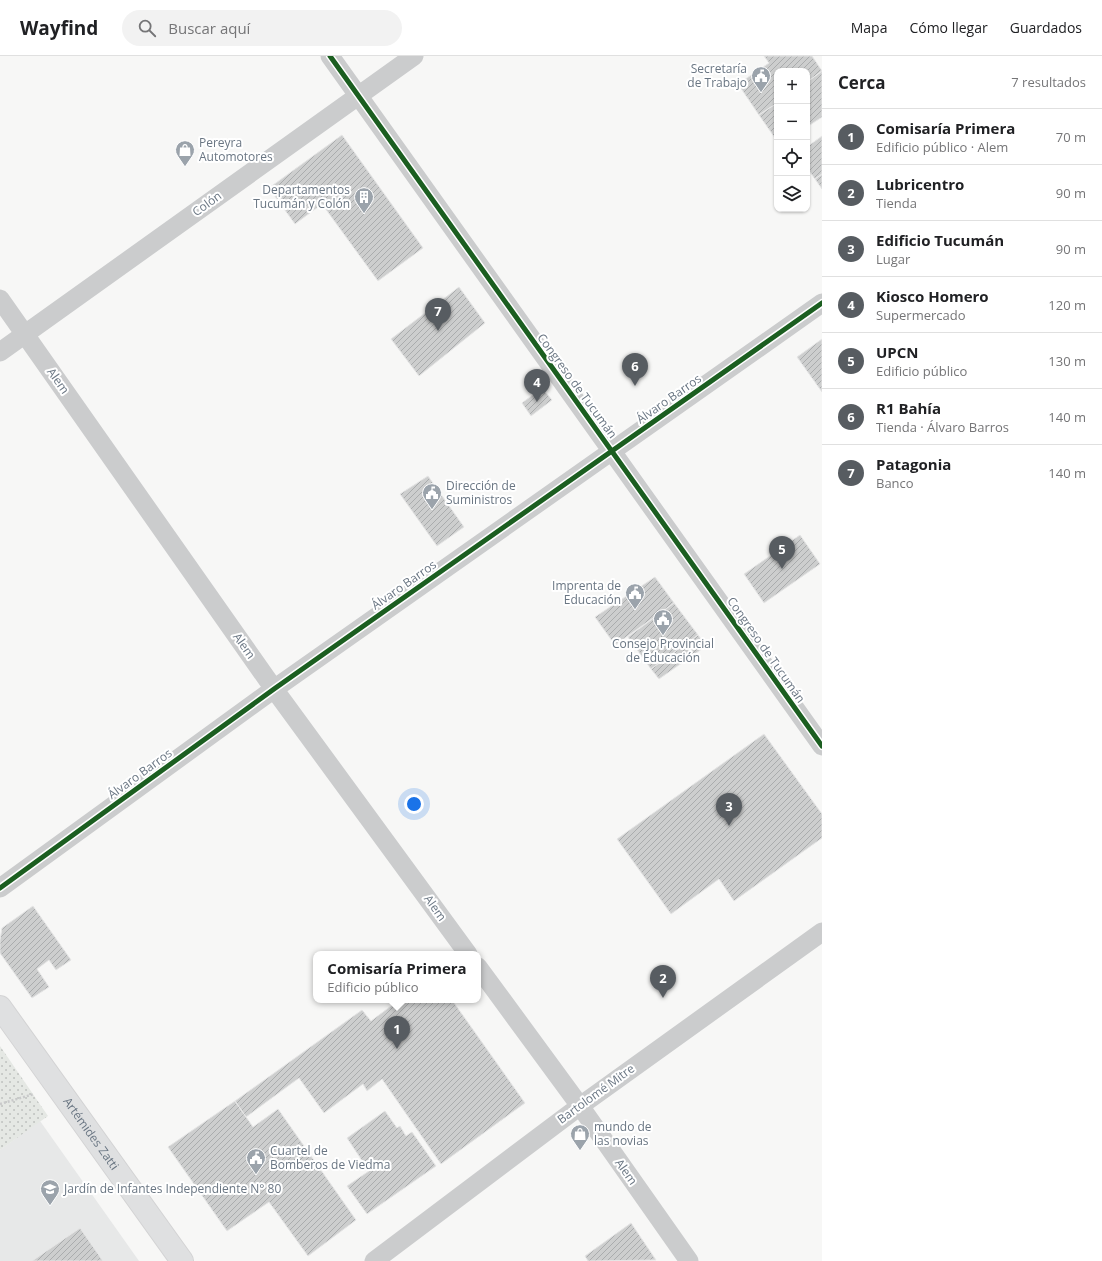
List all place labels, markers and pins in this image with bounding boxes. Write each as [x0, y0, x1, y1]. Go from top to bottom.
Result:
place label: Secretaría de Trabajo [687, 60, 747, 91]
public building icon: Secretaría de Trabajo [750, 65, 772, 93]
place label: Pereyra Automotores [199, 134, 273, 165]
shop icon: Pereyra Automotores [174, 139, 196, 167]
place label: Departamentos Tucumán y Colón [253, 181, 350, 212]
building icon: Departamentos Tucumán y Colón [353, 186, 375, 214]
pin: 7 [425, 298, 451, 331]
pin: 6 [622, 353, 648, 386]
pin: 4 [524, 369, 550, 402]
place label: Dirección de Suministros [446, 477, 516, 508]
public building icon: Dirección de Suministros [421, 482, 443, 510]
pin: 5 [769, 536, 795, 569]
place label: Imprenta de Educación [552, 577, 621, 608]
public building icon: Imprenta de Educación [624, 582, 646, 610]
public building icon: Consejo Provincial de Educación [652, 608, 674, 636]
place label: Consejo Provincial de Educación [612, 635, 714, 666]
pin: 3 [716, 793, 742, 826]
pin: 2 [650, 965, 676, 998]
pin: 1 [384, 1016, 410, 1049]
place label: mundo de las novias [594, 1118, 652, 1149]
shop icon: mundo de las novias [569, 1123, 591, 1151]
place label: Cuartel de Bomberos de Viedma [270, 1142, 390, 1173]
public building icon: Cuartel de Bomberos de Viedma [245, 1147, 267, 1175]
school or university icon: Jardín de Infantes Independiente N° 80 [39, 1178, 61, 1206]
place label: Jardín de Infantes Independiente N° 80 [63, 1180, 281, 1197]

